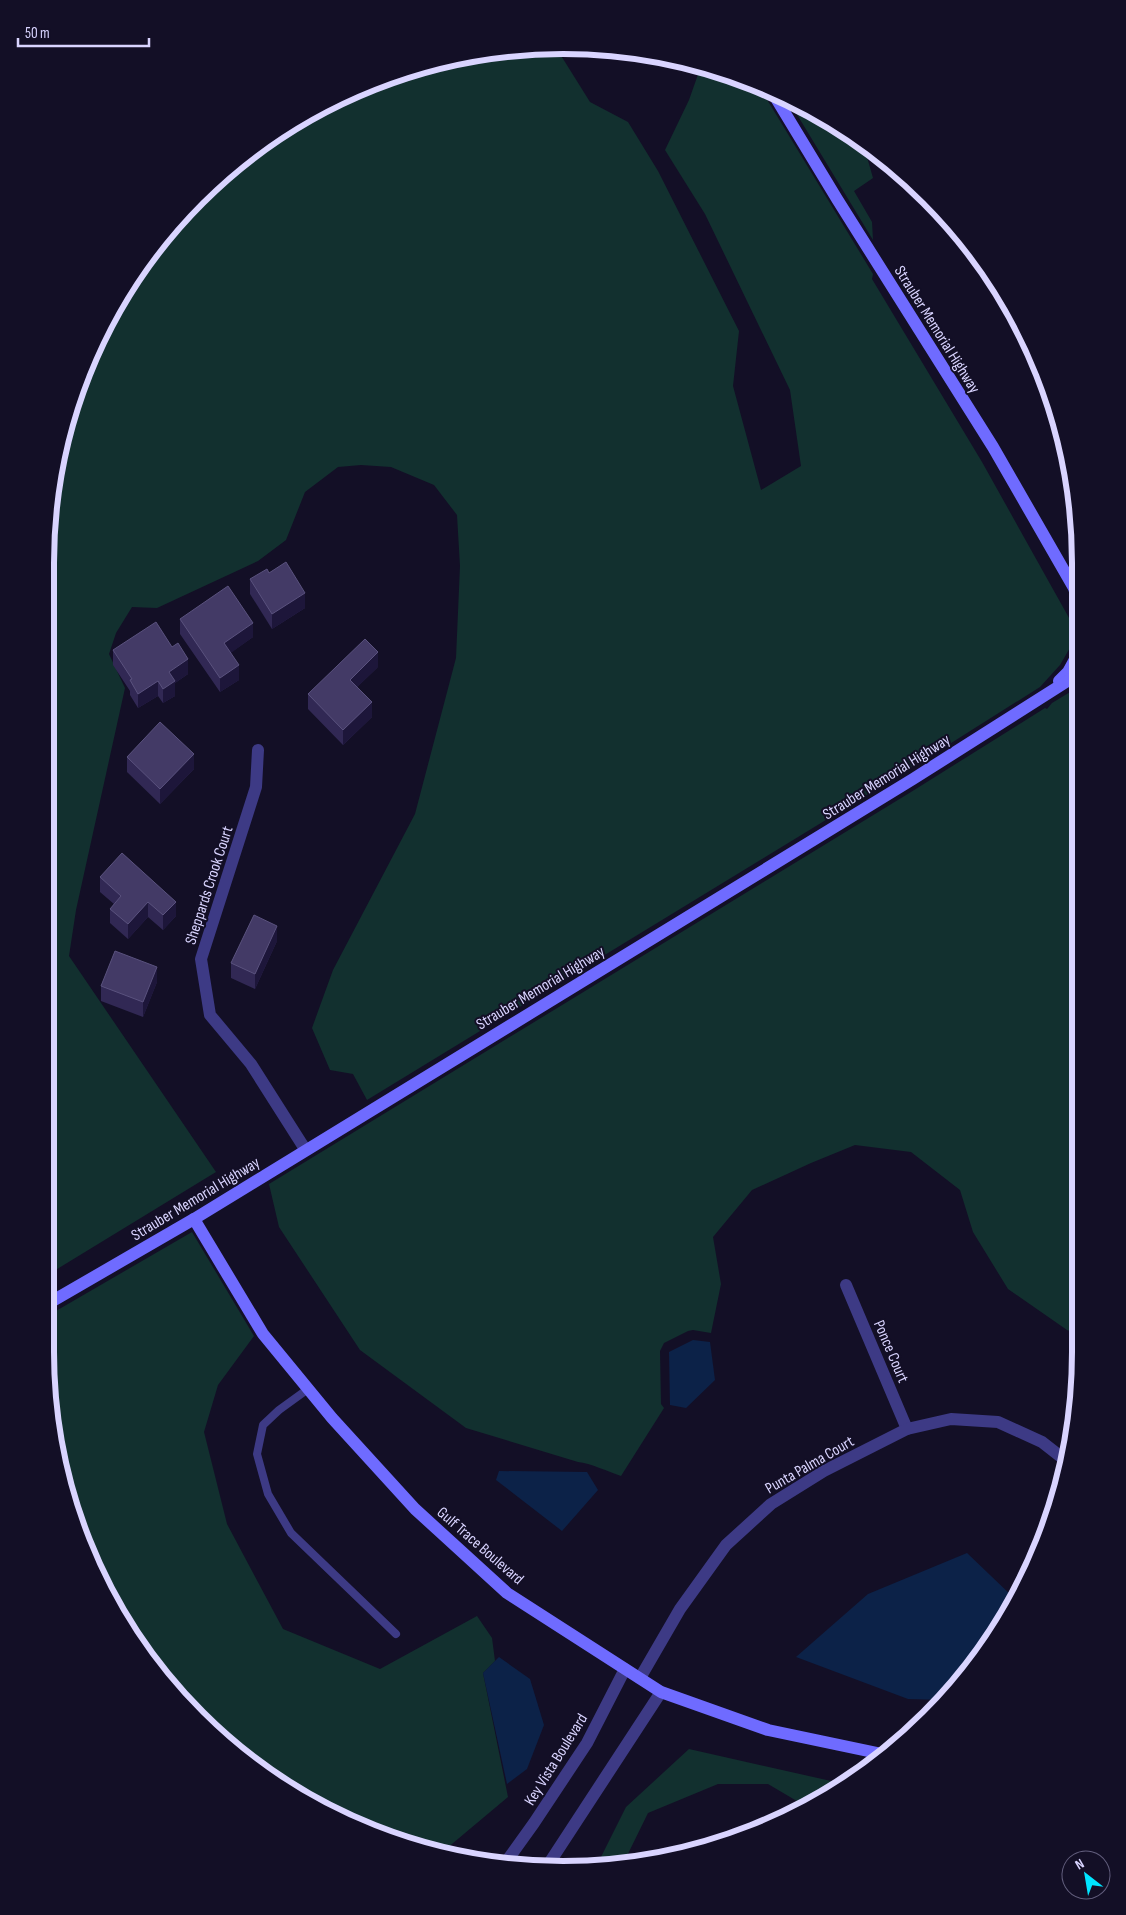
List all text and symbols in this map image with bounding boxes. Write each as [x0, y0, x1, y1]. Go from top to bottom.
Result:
scale bar [18, 15, 149, 47]
text: 50 m [25, 24, 50, 43]
street label: Strauber Memorial Highway [890, 263, 984, 397]
street label: Strauber Memorial Highway [820, 730, 954, 824]
street label: Sheppards Crook Court [181, 824, 238, 947]
street label: Strauber Memorial Highway [473, 942, 608, 1034]
street label: Strauber Memorial Highway [128, 1153, 263, 1245]
street label: Ponce Court [869, 1317, 912, 1386]
street label: Punta Palma Court [762, 1432, 858, 1498]
street label: Gulf Trace Boulevard [433, 1503, 527, 1589]
street label: Key Vista Boulevard [521, 1711, 592, 1809]
north arrow [1061, 1850, 1111, 1900]
text: N [1072, 1855, 1087, 1873]

